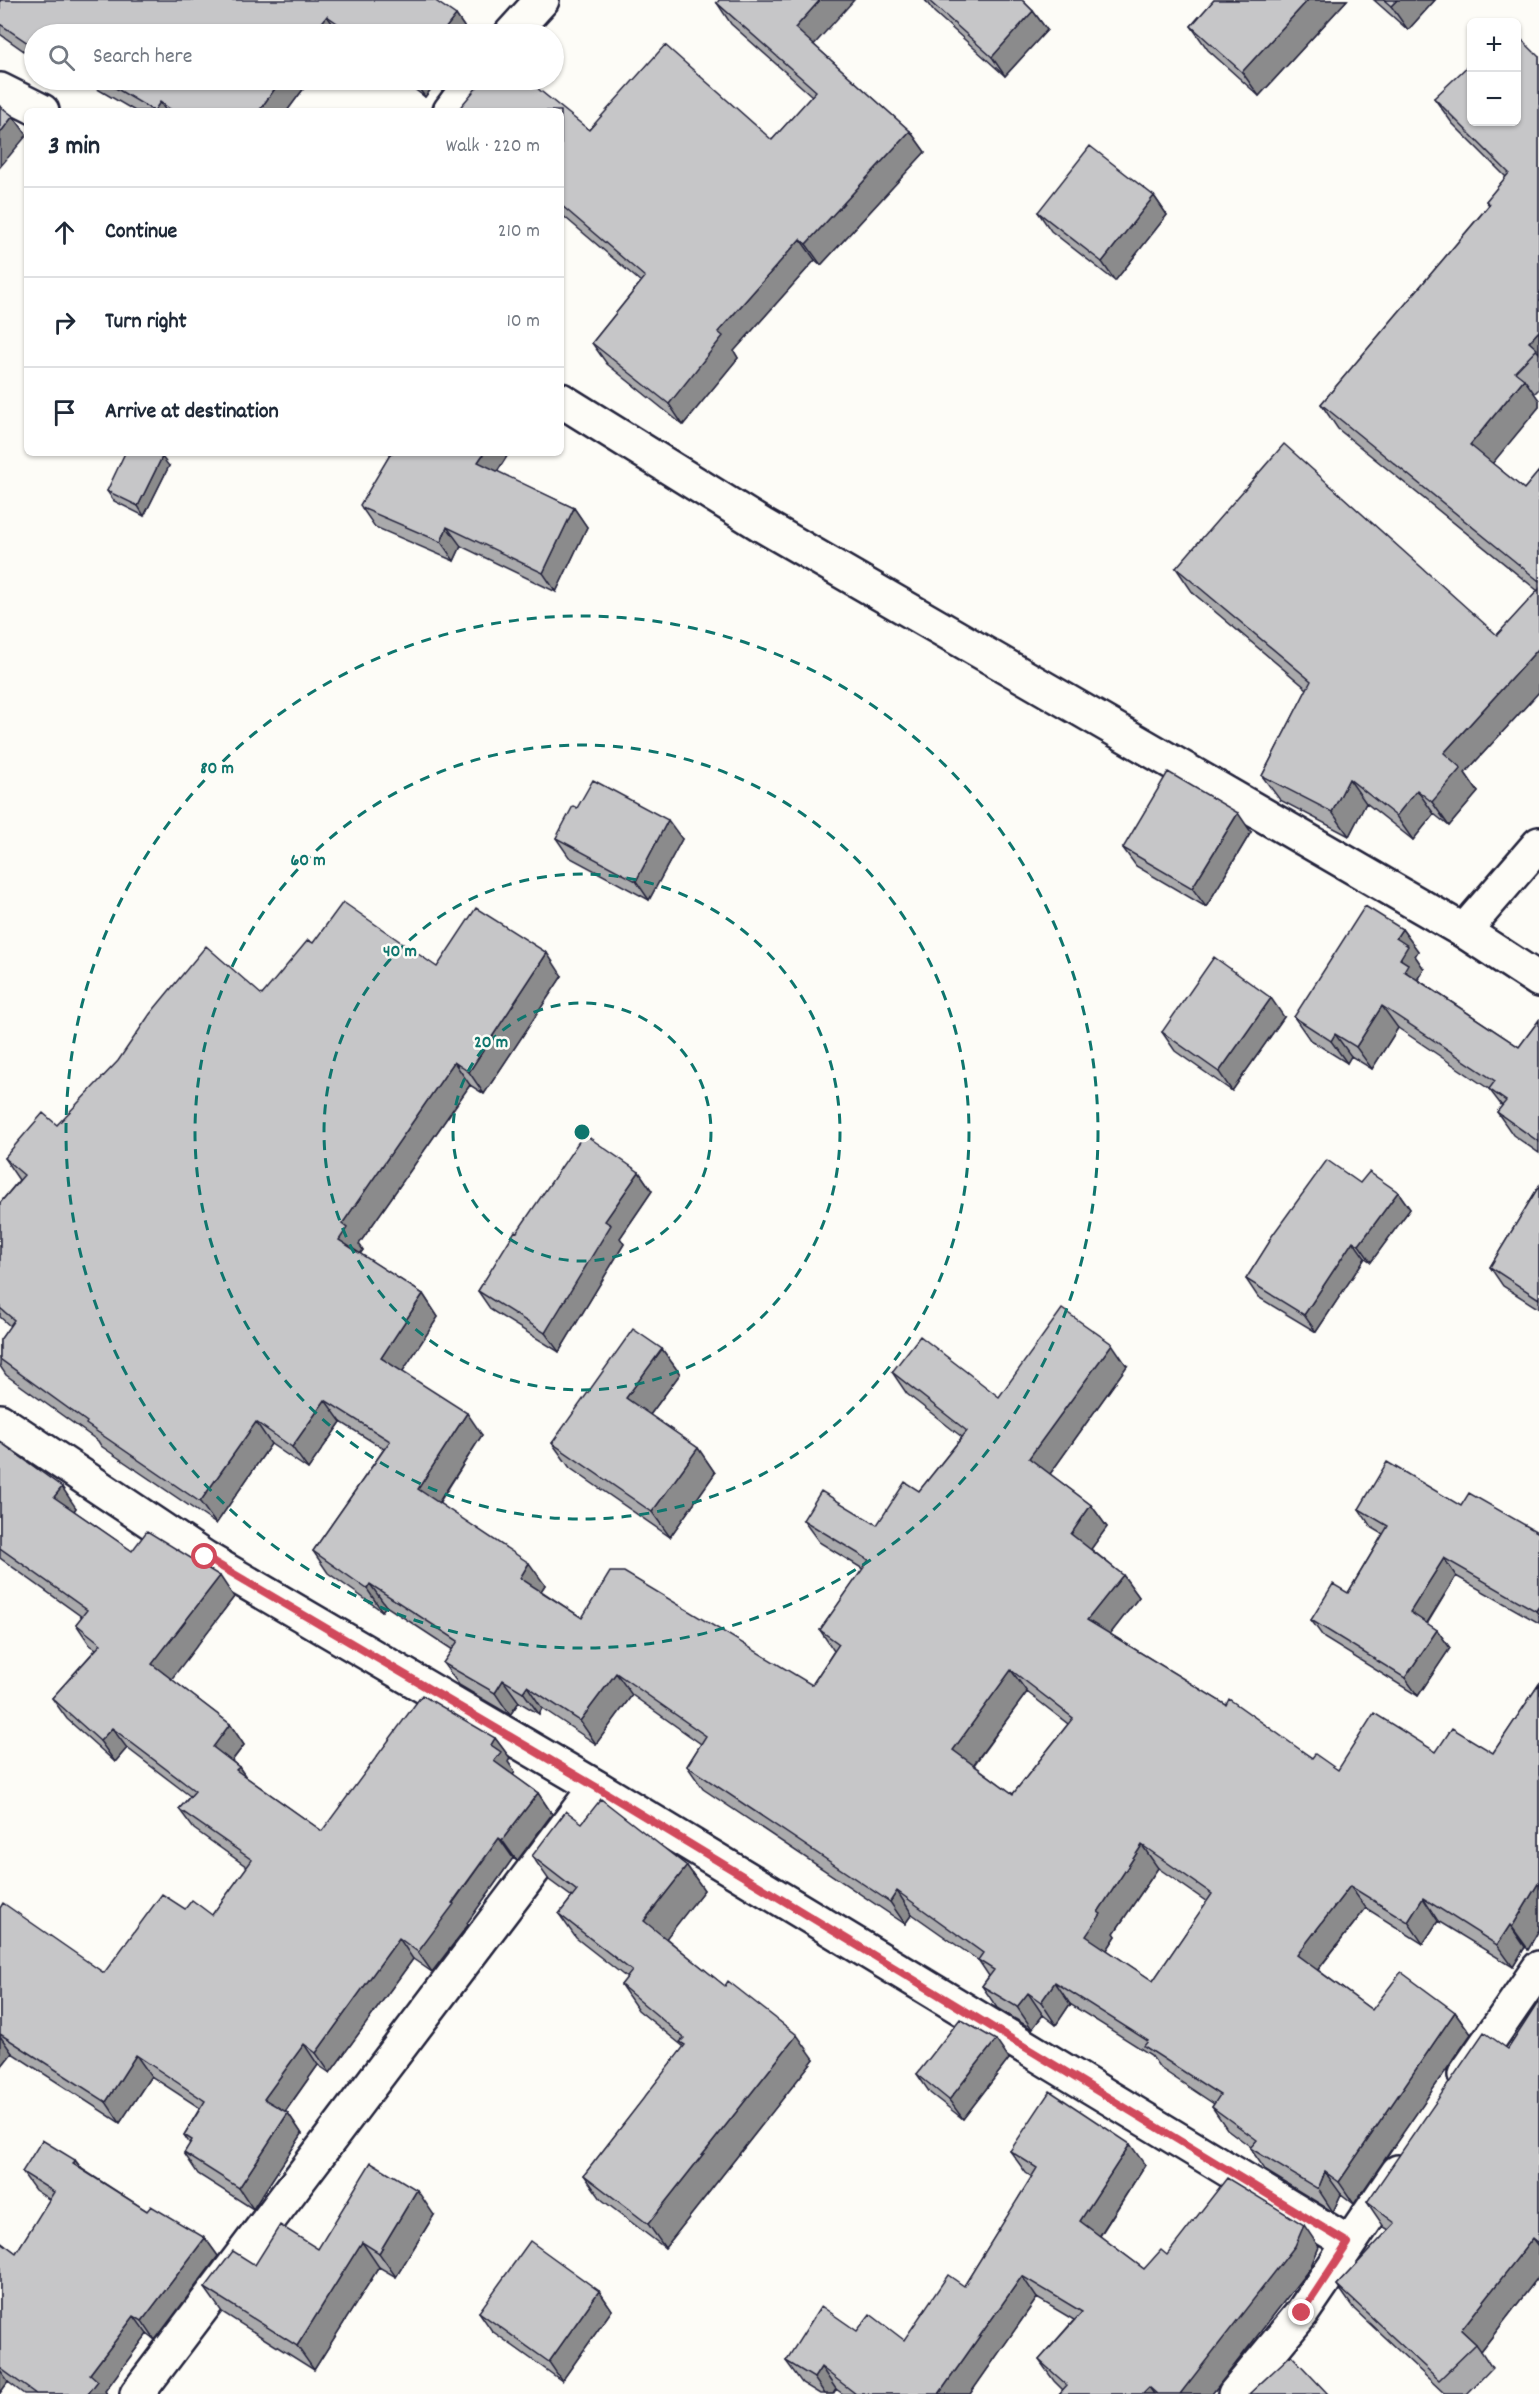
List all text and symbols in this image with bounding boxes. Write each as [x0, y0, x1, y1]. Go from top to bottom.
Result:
map controls [1467, 18, 1521, 126]
button: + [1467, 18, 1521, 72]
search box [24, 24, 564, 90]
icon: search [45, 41, 78, 74]
text: Search here [93, 42, 192, 73]
button: − [1467, 72, 1521, 126]
text: 3 min [48, 129, 100, 166]
text: Walk · 220 m [446, 133, 540, 161]
icon: ahead [48, 216, 81, 249]
text: Continue [105, 217, 177, 248]
text: 210 m [498, 218, 540, 246]
icon: right [48, 306, 81, 339]
text: Turn right [105, 307, 187, 338]
text: 10 m [506, 308, 540, 336]
icon: arrive [48, 396, 81, 429]
text: Arrive at destination [105, 397, 279, 428]
text: 80 m [200, 757, 234, 782]
text: 60 m [290, 849, 326, 874]
text: 40 m [383, 940, 417, 965]
text: 20 m [474, 1031, 508, 1056]
centre of rings [572, 1122, 592, 1142]
route start [191, 1543, 217, 1569]
route end [1288, 2299, 1314, 2325]

